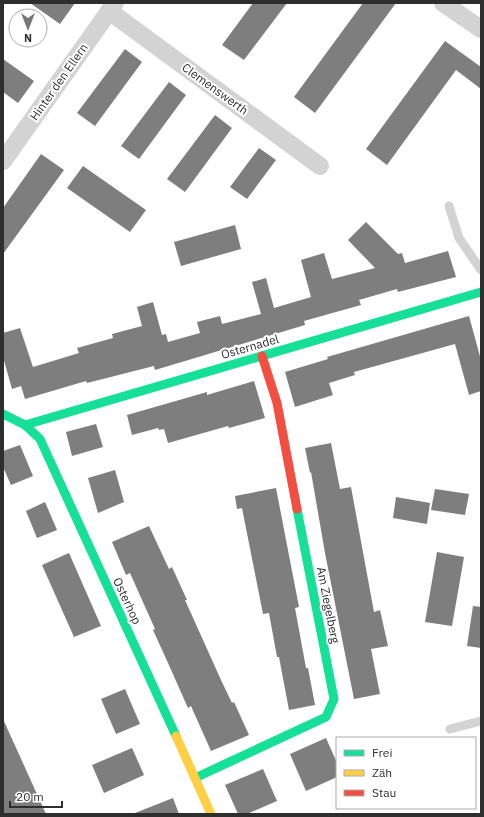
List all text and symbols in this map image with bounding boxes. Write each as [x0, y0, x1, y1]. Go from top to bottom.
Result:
north arrow [8, 8, 48, 48]
text: N [24, 31, 32, 45]
street label: Hinter den Ellern [26, 40, 91, 123]
street label: Clemenswerth [179, 60, 251, 118]
street label: Osternadel [219, 331, 281, 362]
street label: Am Ziegelberg [314, 565, 343, 645]
street label: Osterhop [110, 575, 145, 627]
legend [336, 737, 476, 809]
text: Frei [372, 745, 392, 760]
text: Zäh [372, 765, 392, 780]
scale bar [10, 783, 62, 809]
text: Stau [372, 785, 396, 800]
text: 20 m [16, 789, 44, 804]

